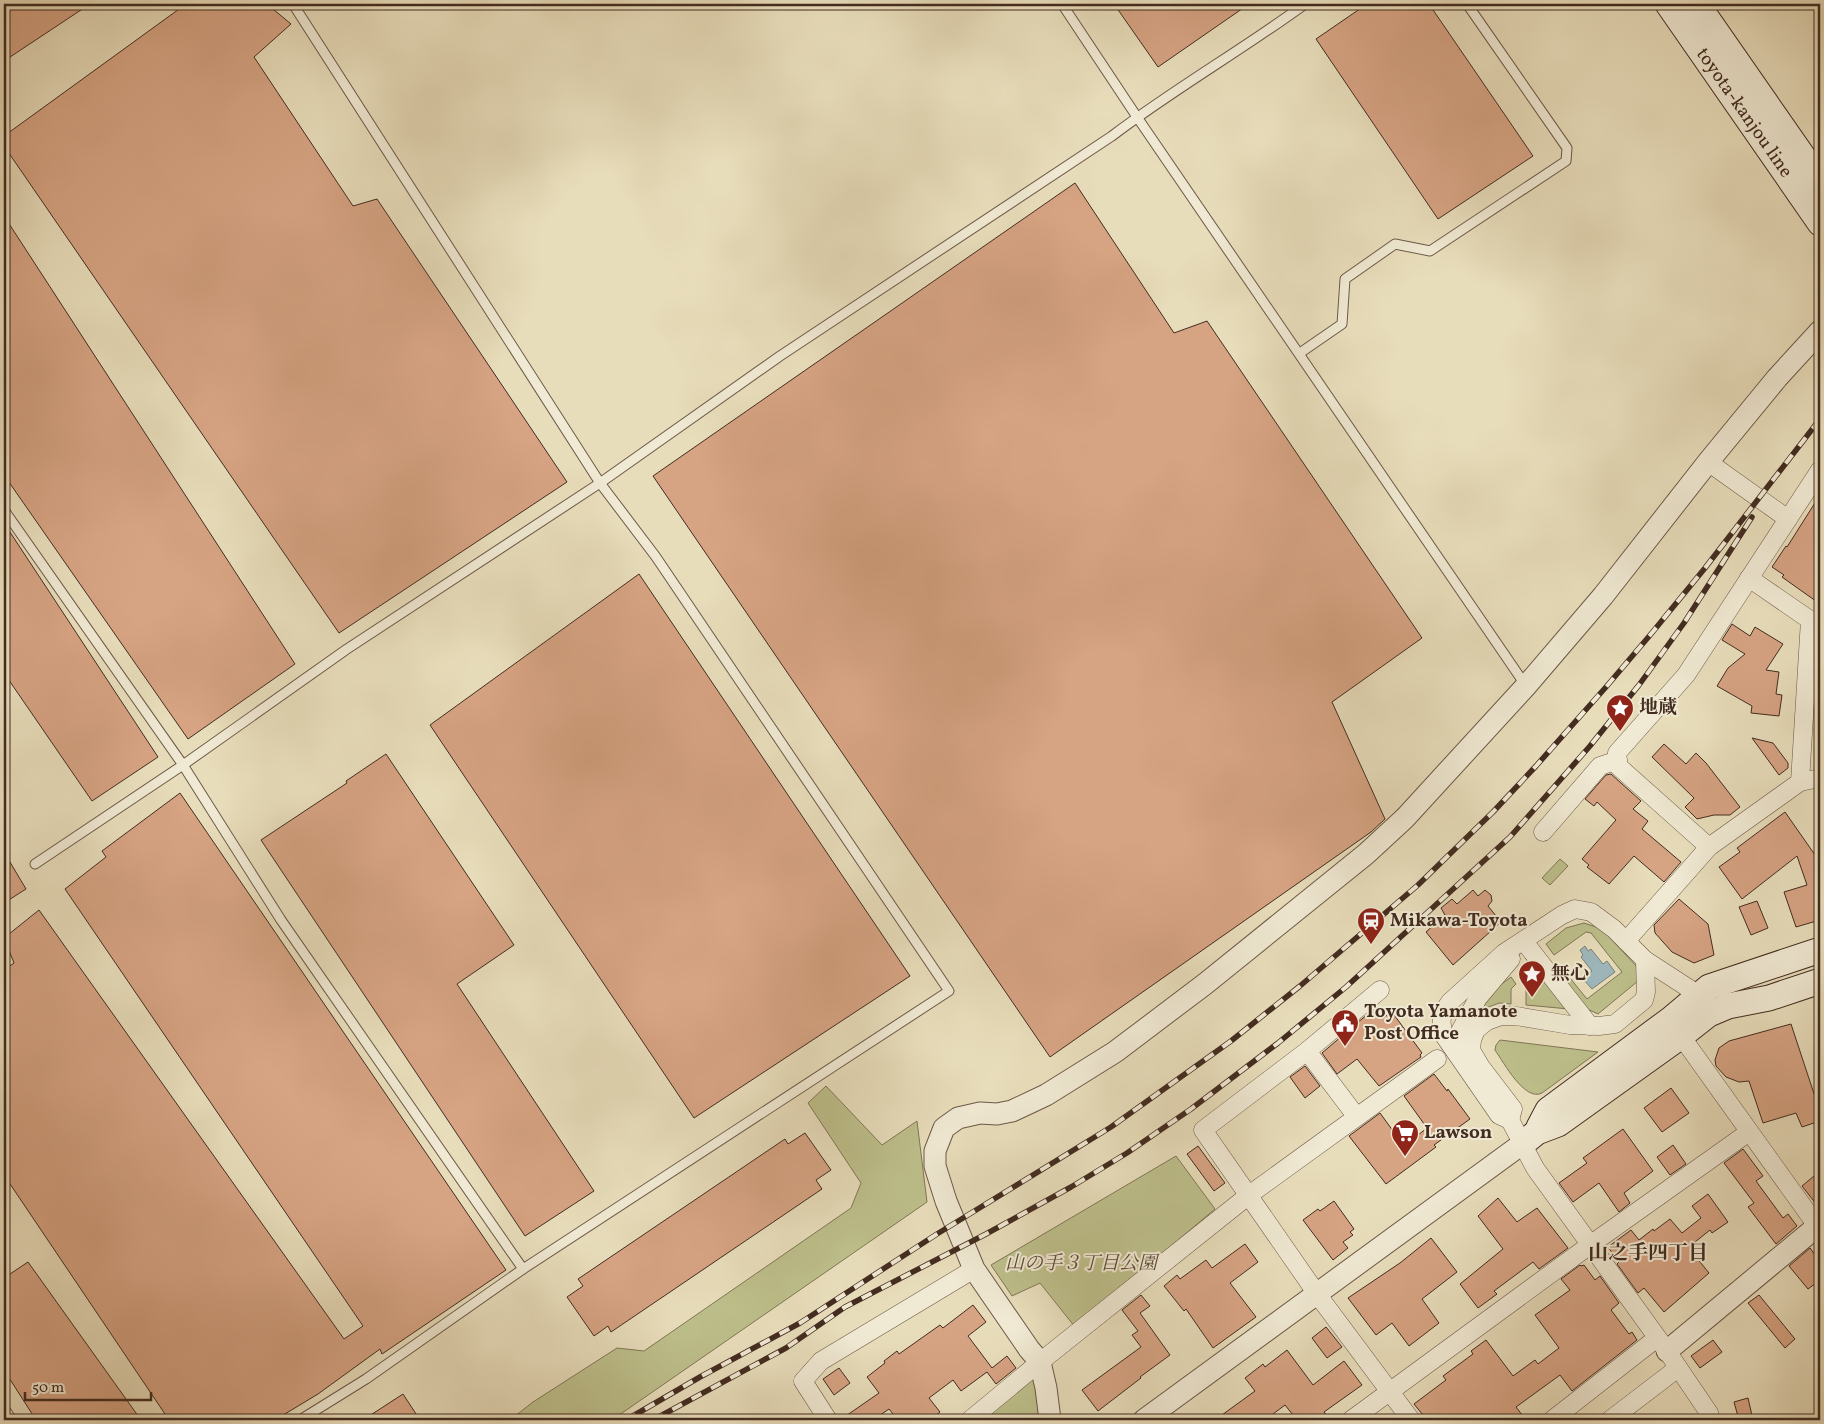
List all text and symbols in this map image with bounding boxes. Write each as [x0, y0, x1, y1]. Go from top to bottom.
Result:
street label: toyota-kanjou line [1689, 43, 1799, 183]
place icon: 地蔵 [1605, 693, 1635, 732]
place label: 地蔵 [1639, 695, 1677, 721]
station icon: Mikawa-Toyota [1356, 906, 1386, 945]
place label: Mikawa-Toyota [1390, 908, 1528, 934]
place icon: 無心 [1517, 959, 1547, 998]
place label: 無心 [1551, 961, 1589, 987]
place label: Toyota Yamanote Post Office [1364, 999, 1518, 1047]
public building icon: Toyota Yamanote Post Office [1330, 1008, 1360, 1047]
supermarket icon: Lawson [1390, 1118, 1420, 1157]
place label: Lawson [1424, 1120, 1492, 1146]
district label: 山之手四丁目 [1588, 1240, 1708, 1268]
park label: 山の手３丁目公園 [1005, 1251, 1160, 1277]
scale bar [25, 1369, 151, 1401]
text: 50 m [32, 1378, 64, 1399]

